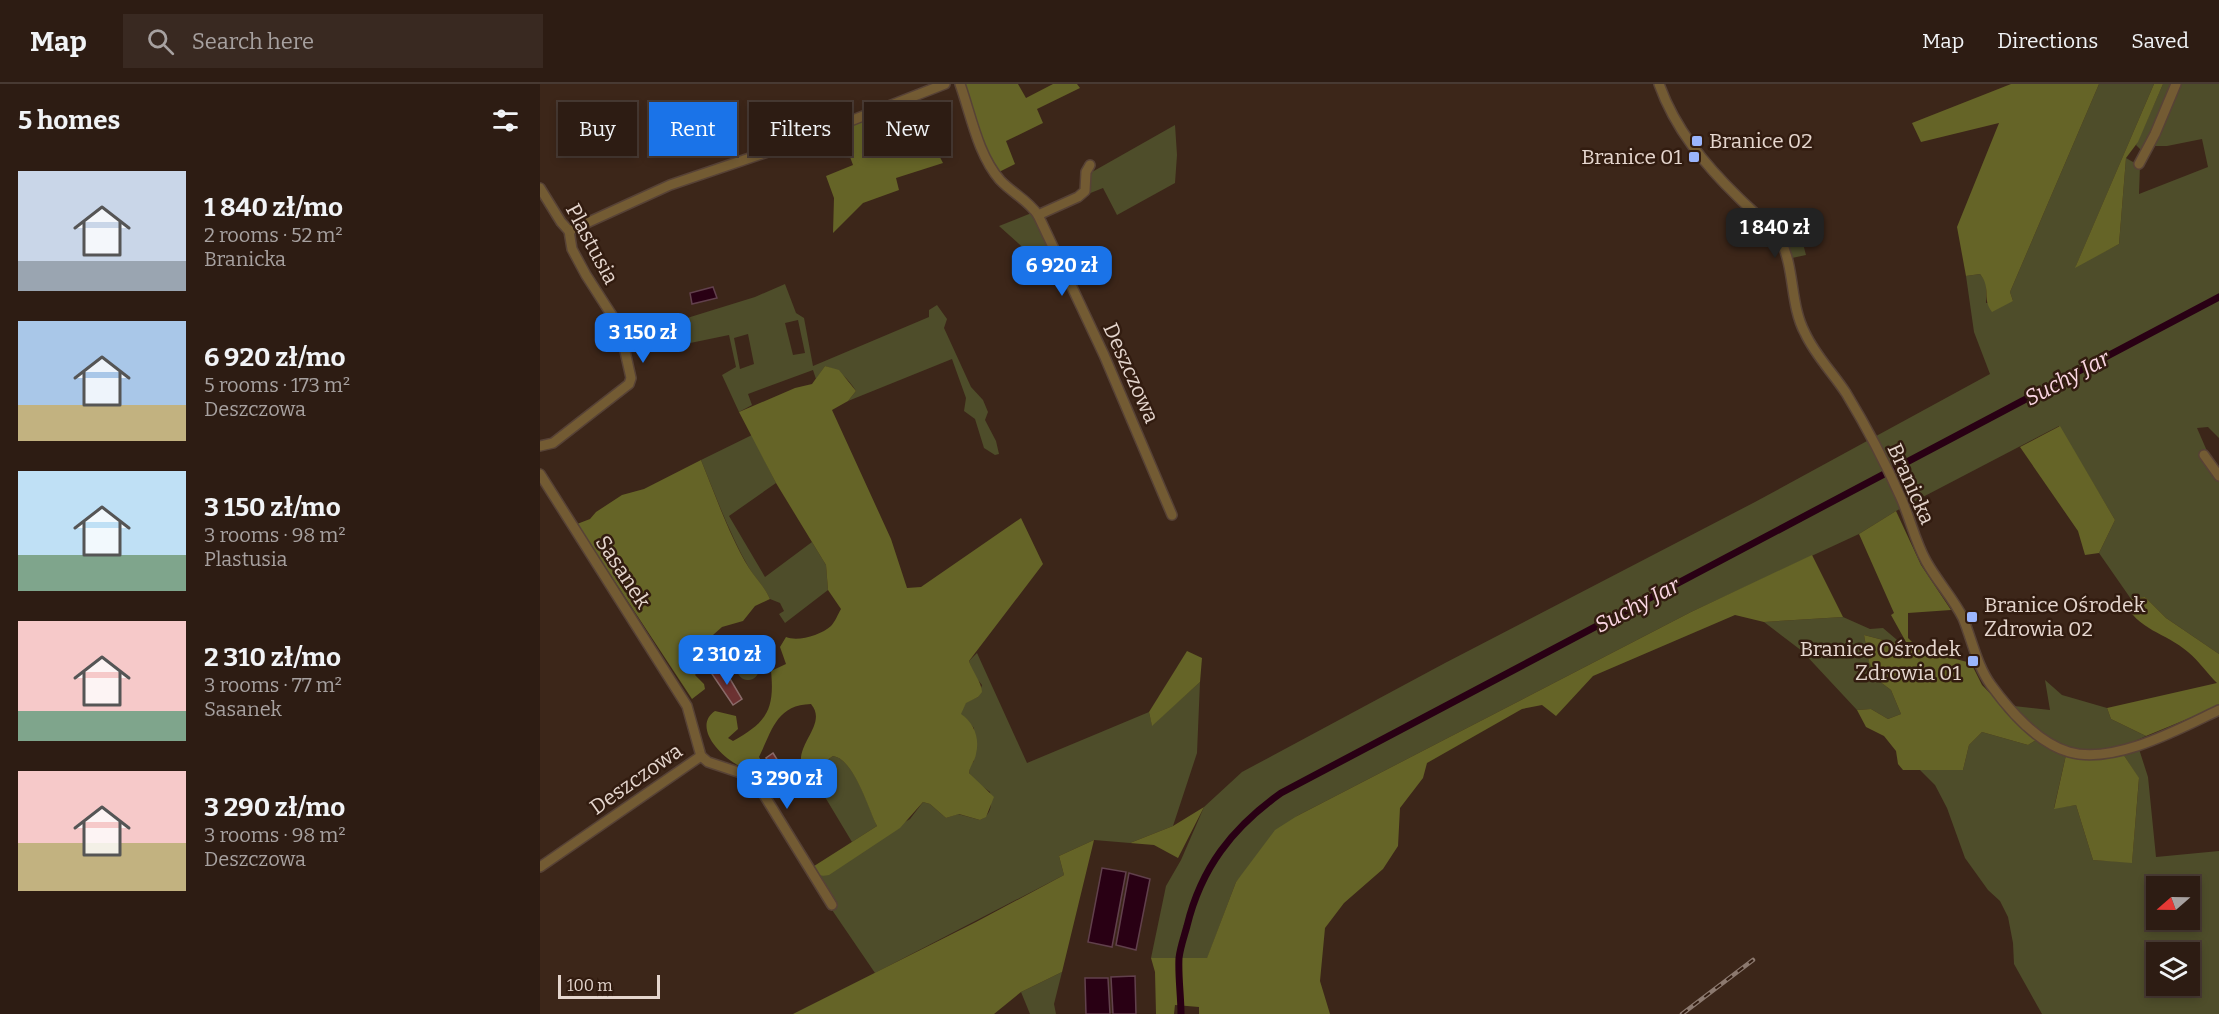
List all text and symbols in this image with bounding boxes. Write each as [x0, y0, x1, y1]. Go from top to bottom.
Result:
search box [123, 14, 543, 68]
text: Map [30, 25, 87, 58]
icon: search [144, 25, 177, 58]
text: Search here [192, 28, 314, 55]
text: Map [1922, 28, 1964, 54]
text: Directions [1997, 28, 2098, 54]
text: Saved [2131, 28, 2189, 54]
chip: Buy [558, 102, 637, 156]
chip: Rent [649, 102, 737, 156]
chip: Filters [749, 102, 852, 156]
chip: New [864, 102, 951, 156]
icon: filters [489, 104, 522, 137]
text: 5 homes [18, 105, 120, 136]
place label: Branice 02 [1709, 128, 1813, 154]
marker: Branice 02 [1690, 134, 1704, 148]
place label: Branice 01 [1581, 144, 1682, 170]
marker: Branice 01 [1687, 150, 1701, 164]
text: 1 840 zł/mo [204, 192, 343, 223]
icon: home [66, 195, 138, 267]
street label: Plastusia [560, 199, 624, 289]
pin: 1 840 zł [1713, 208, 1837, 259]
text: 1 840 zł [1740, 215, 1810, 239]
text: 2 rooms · 52 m² [204, 223, 343, 247]
pin: 6 920 zł [1000, 246, 1124, 297]
text: Branicka [204, 247, 286, 271]
text: 6 920 zł [1026, 253, 1098, 277]
pin: 3 150 zł [581, 313, 705, 364]
street label: Deszczowa [1097, 319, 1165, 428]
text: 3 150 zł [609, 320, 677, 344]
text: 6 920 zł/mo [204, 342, 346, 373]
water label: Suchy Jar [2020, 344, 2115, 412]
icon: home [66, 345, 138, 417]
text: 5 rooms · 173 m² [204, 373, 350, 397]
text: Deszczowa [204, 397, 306, 421]
street label: Branicka [1882, 439, 1941, 529]
text: 3 150 zł/mo [204, 492, 341, 523]
icon: home [66, 495, 138, 567]
text: 3 rooms · 98 m² [204, 523, 346, 547]
street label: Sasanek [590, 531, 656, 613]
text: Plastusia [204, 547, 287, 571]
water label: Suchy Jar [1590, 571, 1685, 639]
place label: Branice Ośrodek Zdrowia 02 [1984, 592, 2145, 642]
marker: Branice Ośrodek Zdrowia 02 [1965, 610, 1979, 624]
pin: 2 310 zł [665, 635, 789, 686]
place label: Branice Ośrodek Zdrowia 01 [1800, 636, 1961, 686]
text: 2 310 zł/mo [204, 642, 341, 673]
text: 2 310 zł [693, 642, 761, 666]
icon: home [66, 645, 138, 717]
marker: Branice Ośrodek Zdrowia 01 [1966, 654, 1980, 668]
text: 3 rooms · 77 m² [204, 673, 342, 697]
text: Sasanek [204, 697, 282, 721]
street label: Deszczowa [585, 737, 688, 820]
pin: 3 290 zł [725, 759, 849, 810]
text: 3 290 zł [751, 766, 823, 790]
text: 3 290 zł/mo [204, 792, 345, 823]
icon: home [66, 795, 138, 867]
text: 3 rooms · 98 m² [204, 823, 346, 847]
text: Deszczowa [204, 847, 306, 871]
north arrow [2146, 876, 2200, 930]
map controls [2146, 876, 2200, 996]
button: layers [2146, 942, 2200, 996]
scale bar [558, 972, 660, 1000]
text: 100 m [567, 976, 612, 995]

